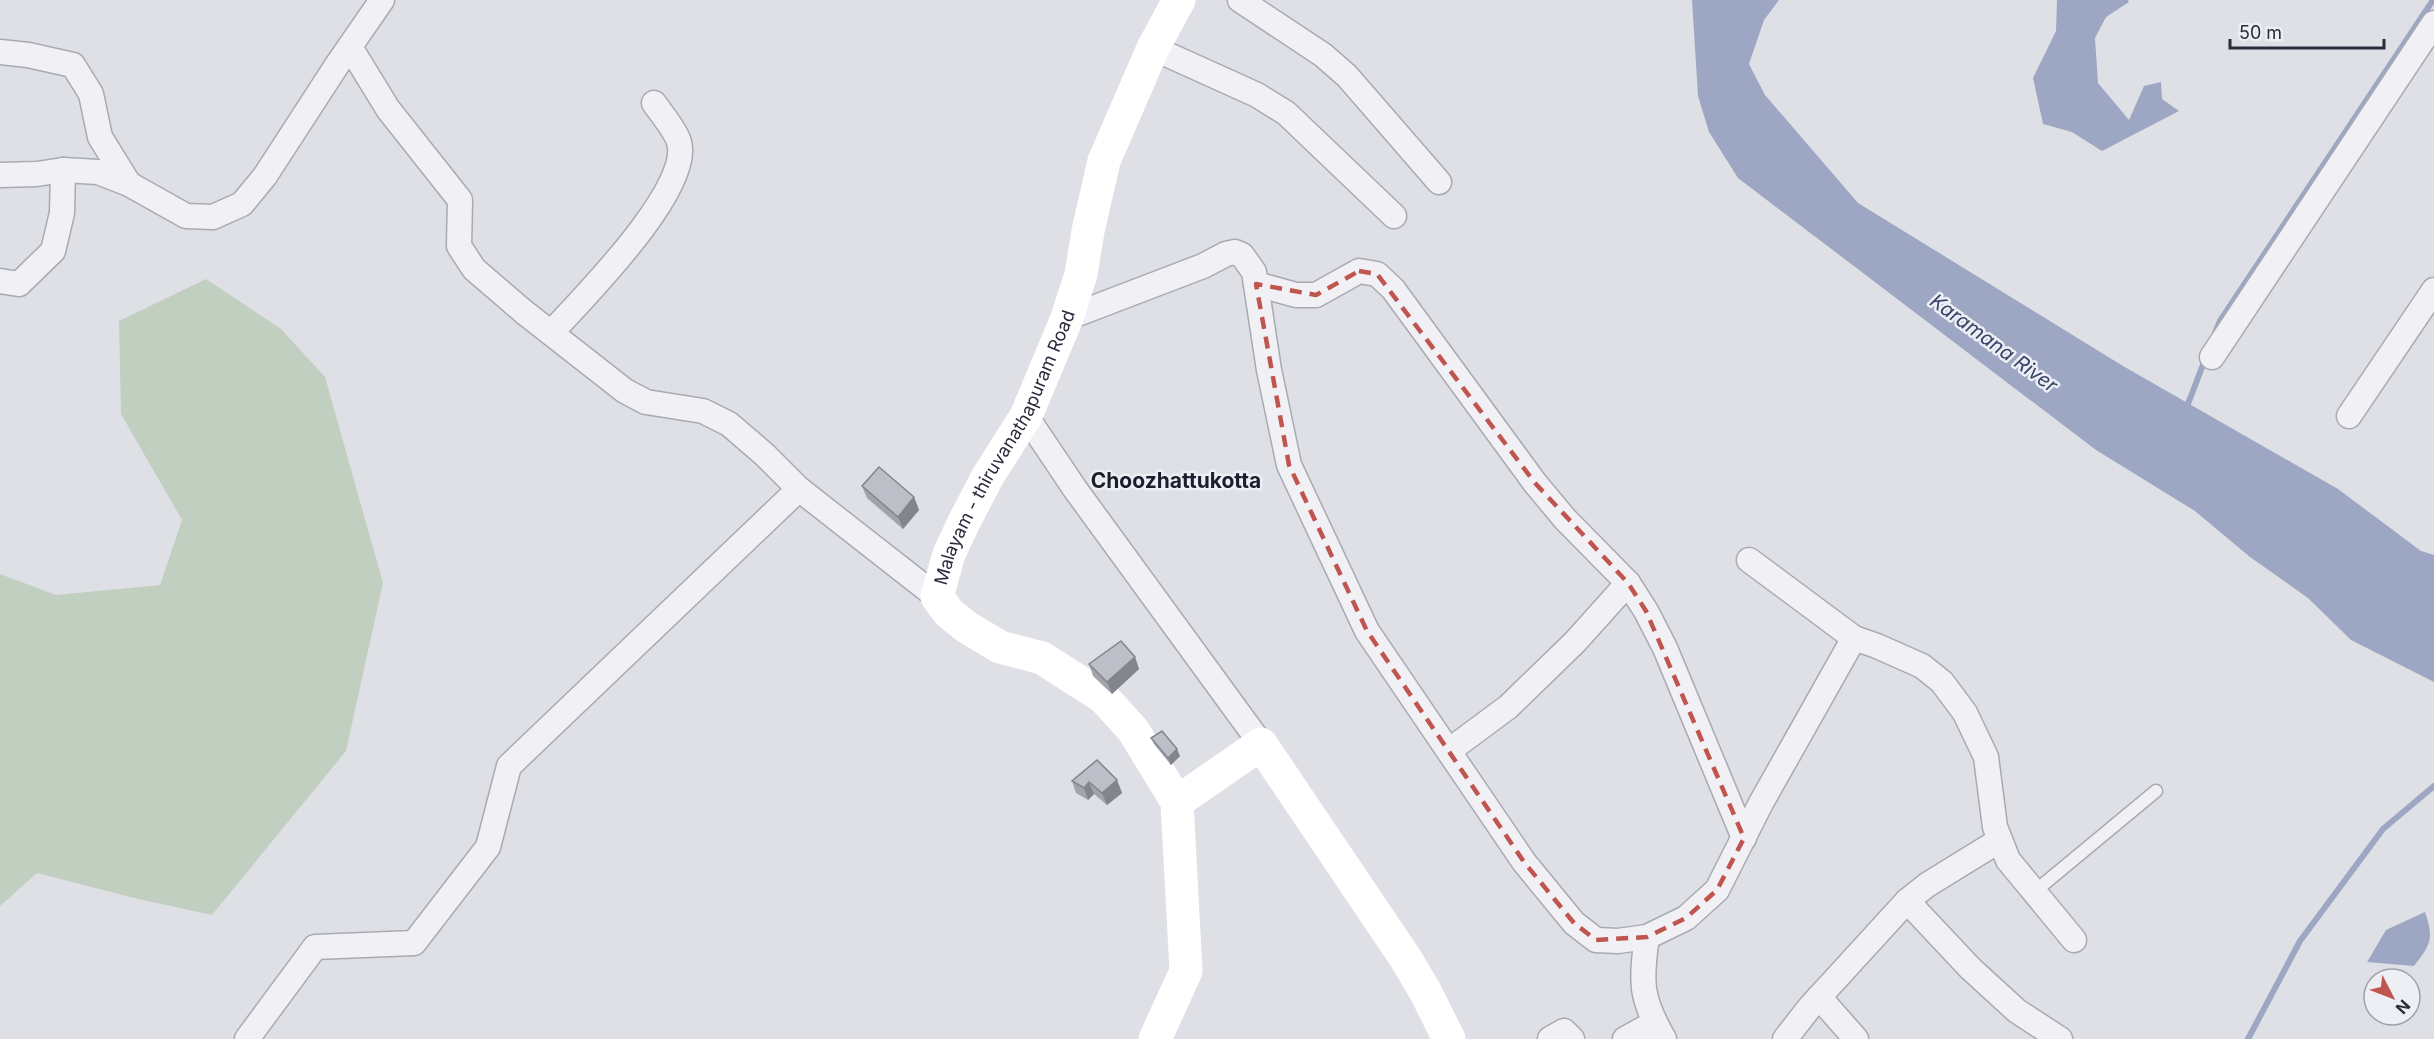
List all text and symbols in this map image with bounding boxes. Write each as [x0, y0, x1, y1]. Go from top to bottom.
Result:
scale bar [2230, 12, 2384, 50]
text: 50 m [2239, 22, 2282, 43]
water label: Karamana River [1926, 289, 2063, 398]
street label: Malayam - thiruvanathapuram Road [930, 308, 1079, 587]
district label: Choozhattukotta [1091, 468, 1261, 493]
north arrow [2362, 967, 2422, 1027]
text: N [2392, 996, 2415, 1018]

